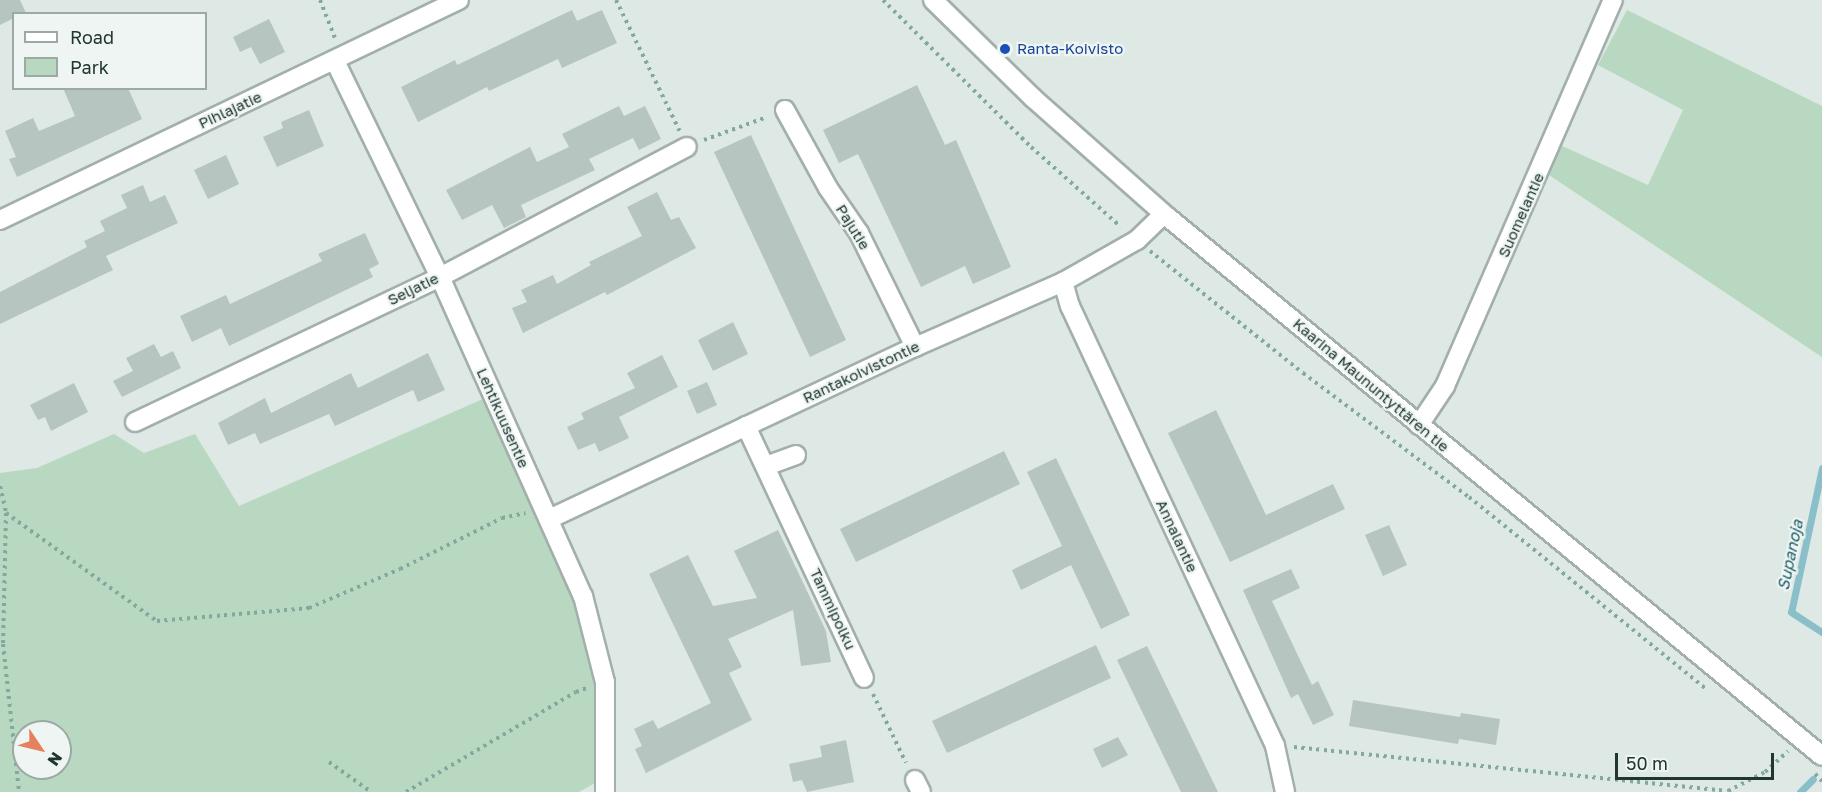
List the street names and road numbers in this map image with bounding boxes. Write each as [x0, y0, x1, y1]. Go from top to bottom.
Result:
street label: Pihlajatie [196, 88, 264, 132]
street label: Suomelantie [1494, 170, 1548, 260]
street label: Pajutie [832, 201, 874, 253]
street label: Seljatie [385, 269, 441, 309]
street label: Kaarina Maununtyttären tie [1289, 315, 1453, 455]
street label: Rantakoivistontie [800, 337, 922, 407]
street label: Lehtikuusentie [473, 365, 533, 471]
street label: Annalantie [1152, 497, 1202, 575]
street label: Tammipolku [806, 566, 860, 652]

